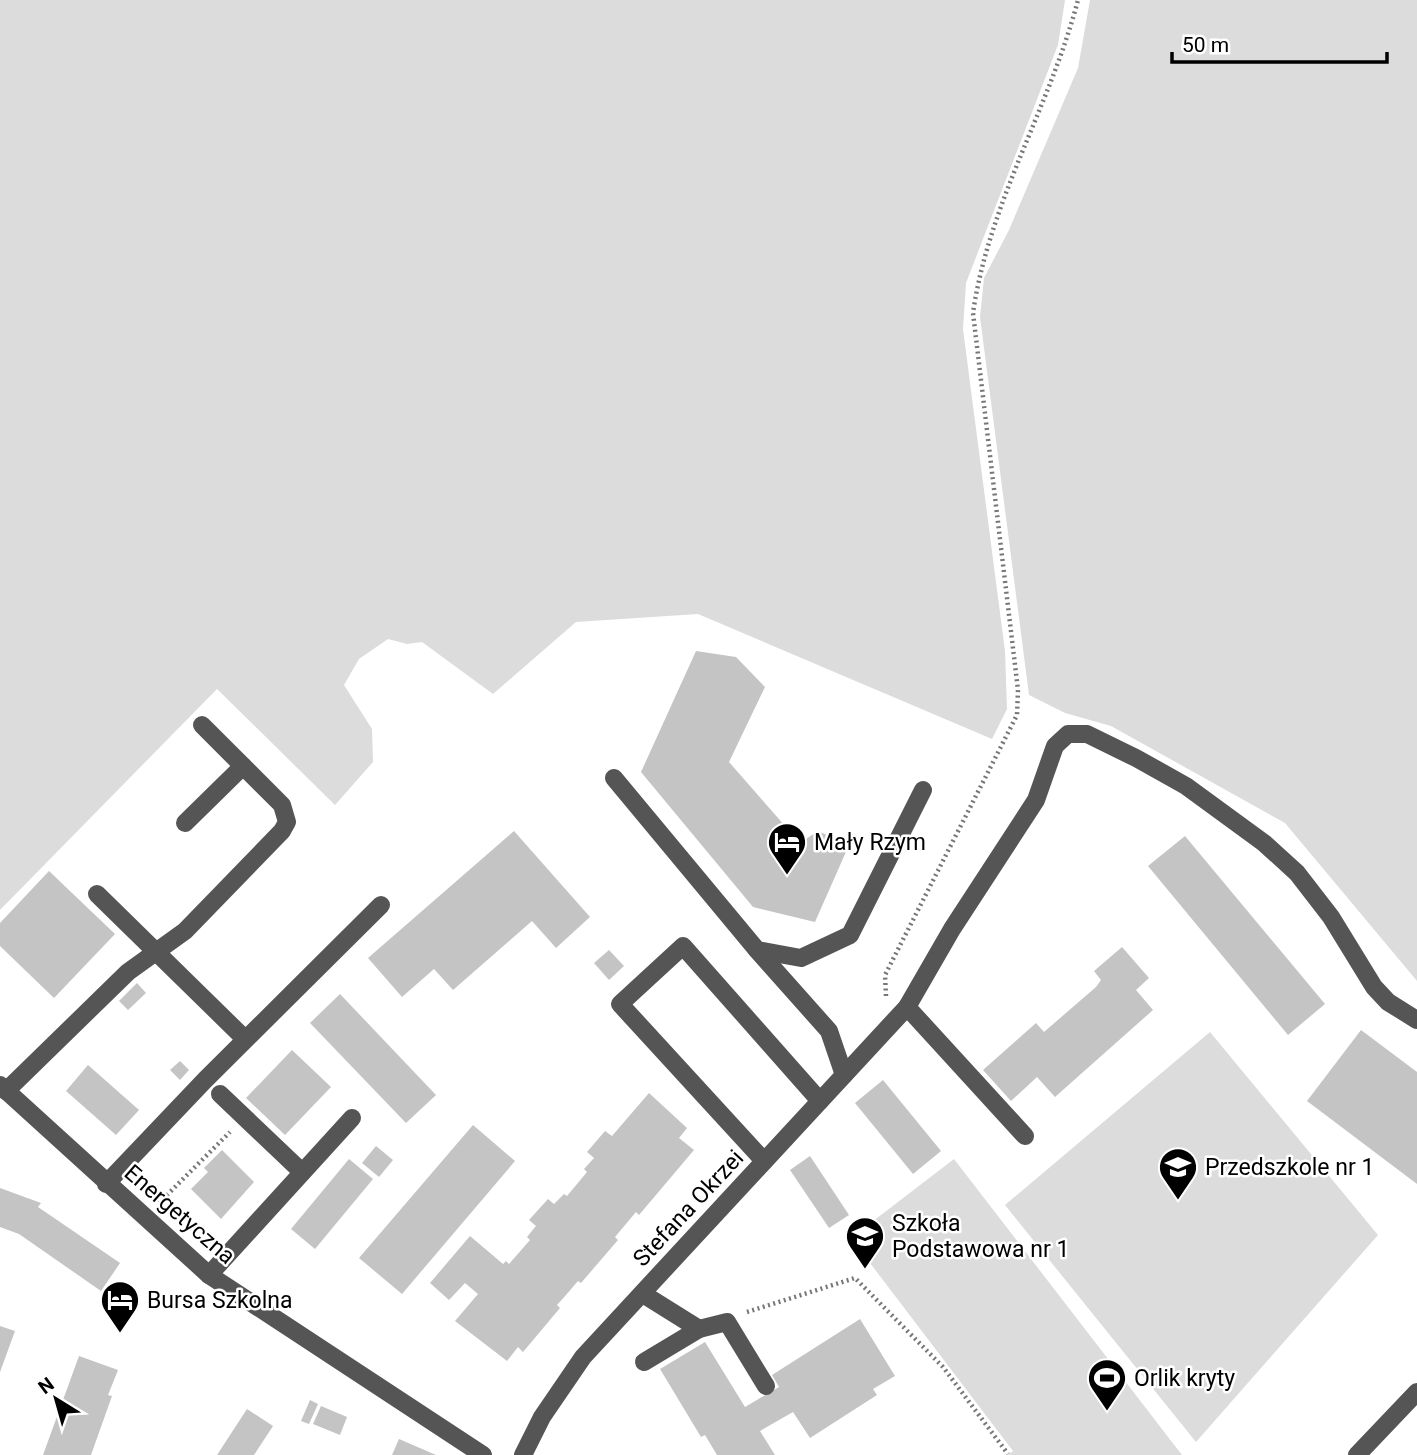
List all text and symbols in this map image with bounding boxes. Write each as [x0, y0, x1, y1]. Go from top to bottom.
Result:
scale bar [1172, 21, 1387, 65]
text: 50 m [1182, 33, 1229, 57]
hotel icon: Mały Rzym [766, 821, 808, 876]
place label: Mały Rzym [814, 829, 926, 856]
street label: Stefana Okrzei [628, 1145, 749, 1272]
school or university icon: Przedszkole nr 1 [1157, 1146, 1199, 1201]
place label: Przedszkole nr 1 [1205, 1154, 1374, 1181]
street label: Energetyczna [119, 1159, 240, 1270]
place label: Szkoła Podstawowa nr 1 [892, 1210, 1069, 1263]
school or university icon: Szkoła Podstawowa nr 1 [844, 1215, 886, 1270]
hotel icon: Bursa Szkolna [99, 1279, 141, 1334]
place label: Bursa Szkolna [147, 1287, 293, 1314]
sports icon: Orlik kryty [1086, 1357, 1128, 1412]
north arrow [21, 1364, 91, 1434]
place label: Orlik kryty [1134, 1365, 1235, 1392]
text: N [34, 1373, 58, 1399]

